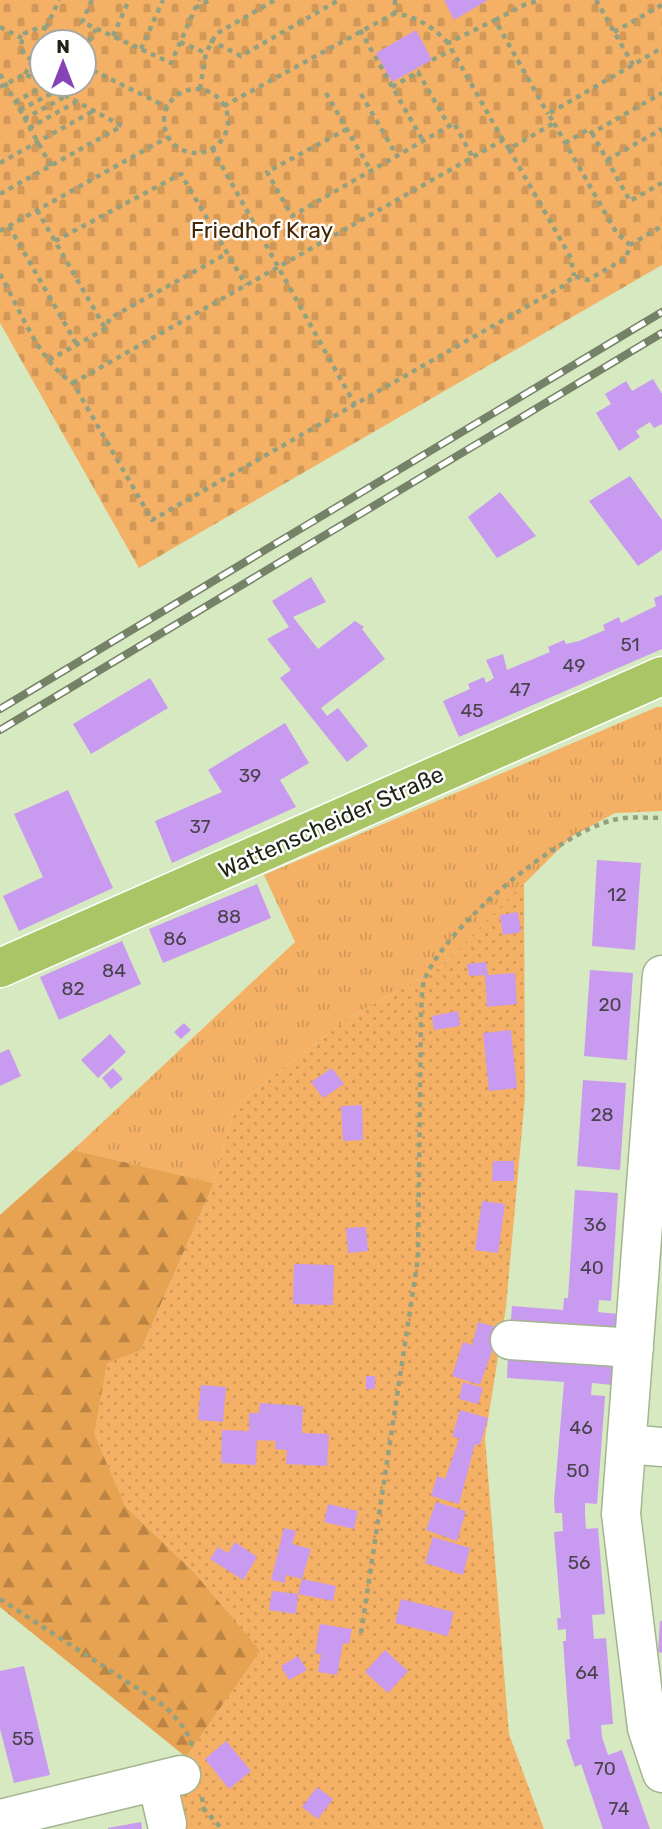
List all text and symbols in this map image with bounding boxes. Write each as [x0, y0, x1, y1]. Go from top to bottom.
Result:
north arrow [28, 28, 98, 98]
text: N [56, 35, 70, 58]
park label: Friedhof Kray [191, 216, 334, 244]
house number: 51 [620, 633, 640, 656]
house number: 49 [563, 654, 585, 677]
house number: 47 [509, 678, 531, 701]
house number: 45 [460, 699, 484, 722]
street label: Wattenscheider Straße [214, 760, 448, 884]
house number: 39 [239, 764, 261, 787]
house number: 37 [189, 815, 211, 838]
house number: 12 [607, 883, 627, 906]
house number: 88 [217, 905, 241, 928]
house number: 86 [163, 927, 187, 950]
house number: 84 [102, 959, 126, 982]
house number: 82 [61, 977, 85, 1000]
house number: 20 [598, 993, 622, 1016]
house number: 28 [590, 1103, 614, 1126]
house number: 36 [584, 1213, 606, 1236]
house number: 40 [580, 1256, 604, 1279]
house number: 46 [569, 1416, 593, 1439]
house number: 50 [566, 1459, 590, 1482]
house number: 56 [568, 1551, 590, 1574]
house number: 64 [575, 1661, 599, 1684]
house number: 55 [12, 1727, 34, 1750]
house number: 70 [594, 1757, 616, 1780]
house number: 74 [609, 1797, 630, 1820]

